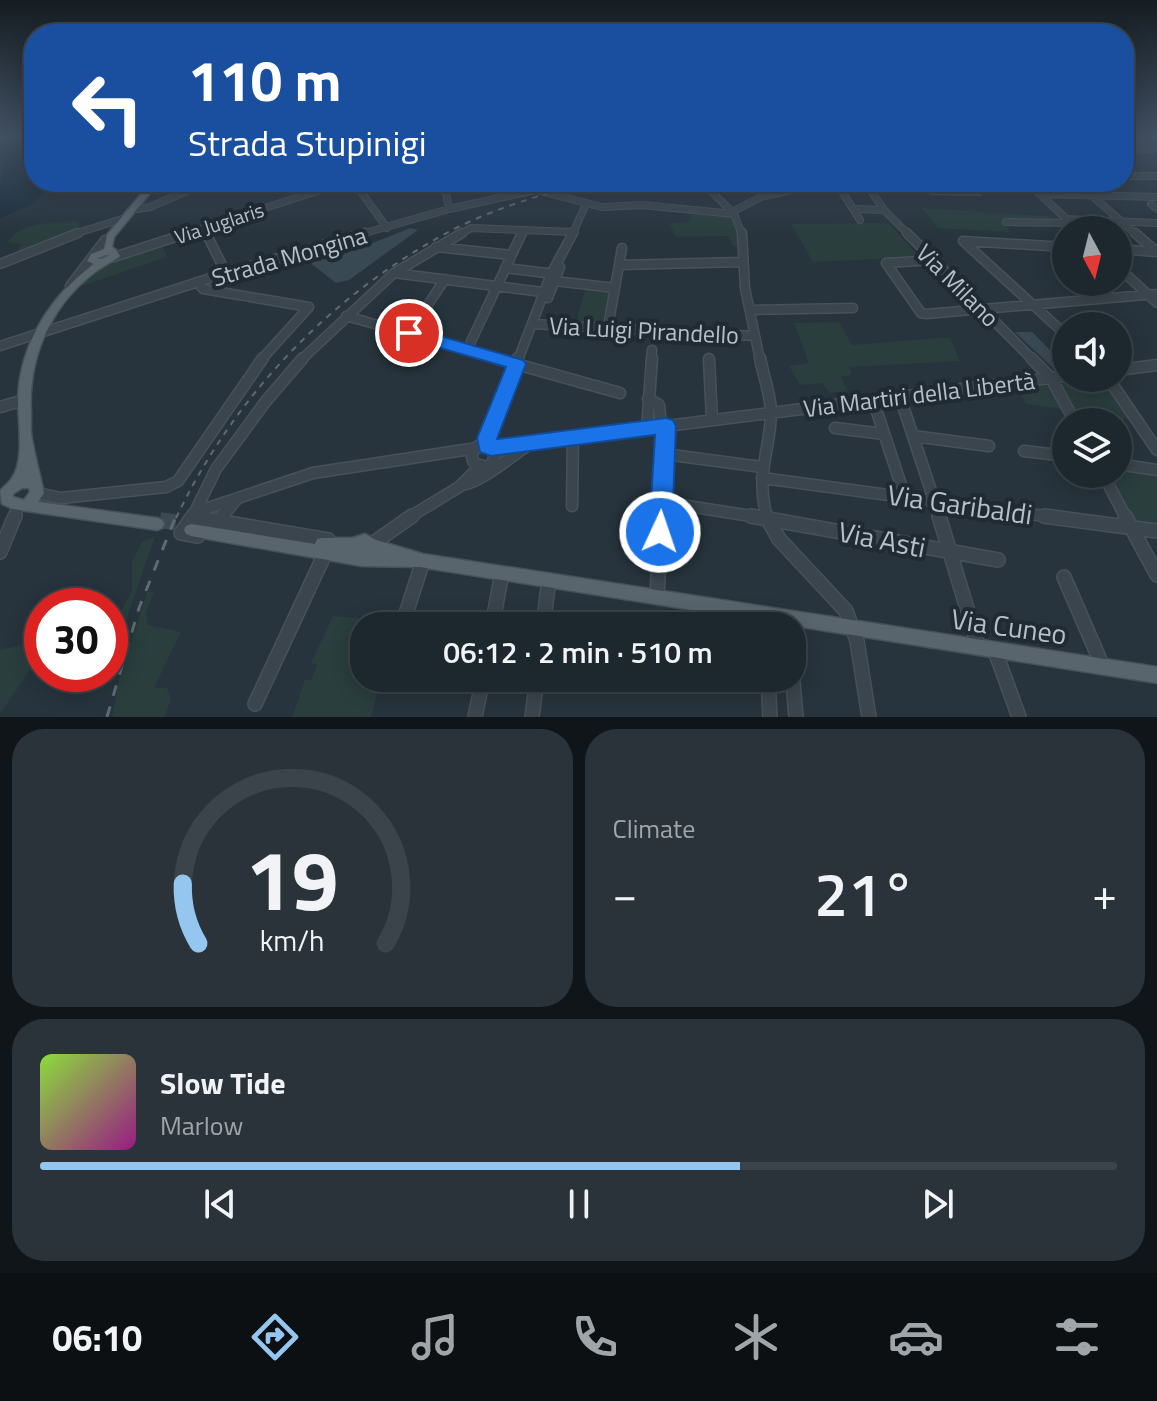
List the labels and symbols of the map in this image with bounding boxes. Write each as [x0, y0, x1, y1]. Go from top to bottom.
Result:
street label: Via Juglaris [170, 194, 268, 252]
north arrow [1052, 216, 1132, 296]
street label: Strada Mongina [207, 217, 371, 295]
street label: Via Milano [908, 235, 1008, 335]
pin [375, 299, 443, 367]
street label: Via Luigi Pirandello [548, 307, 740, 353]
street label: Via Martiri della Libertà [801, 362, 1037, 426]
street label: Via Garibaldi [885, 473, 1035, 535]
position arrow [618, 490, 702, 574]
street label: Via Asti [835, 509, 929, 569]
speed limit sign: 30 [24, 588, 128, 692]
street label: Via Cuneo [948, 597, 1070, 655]

